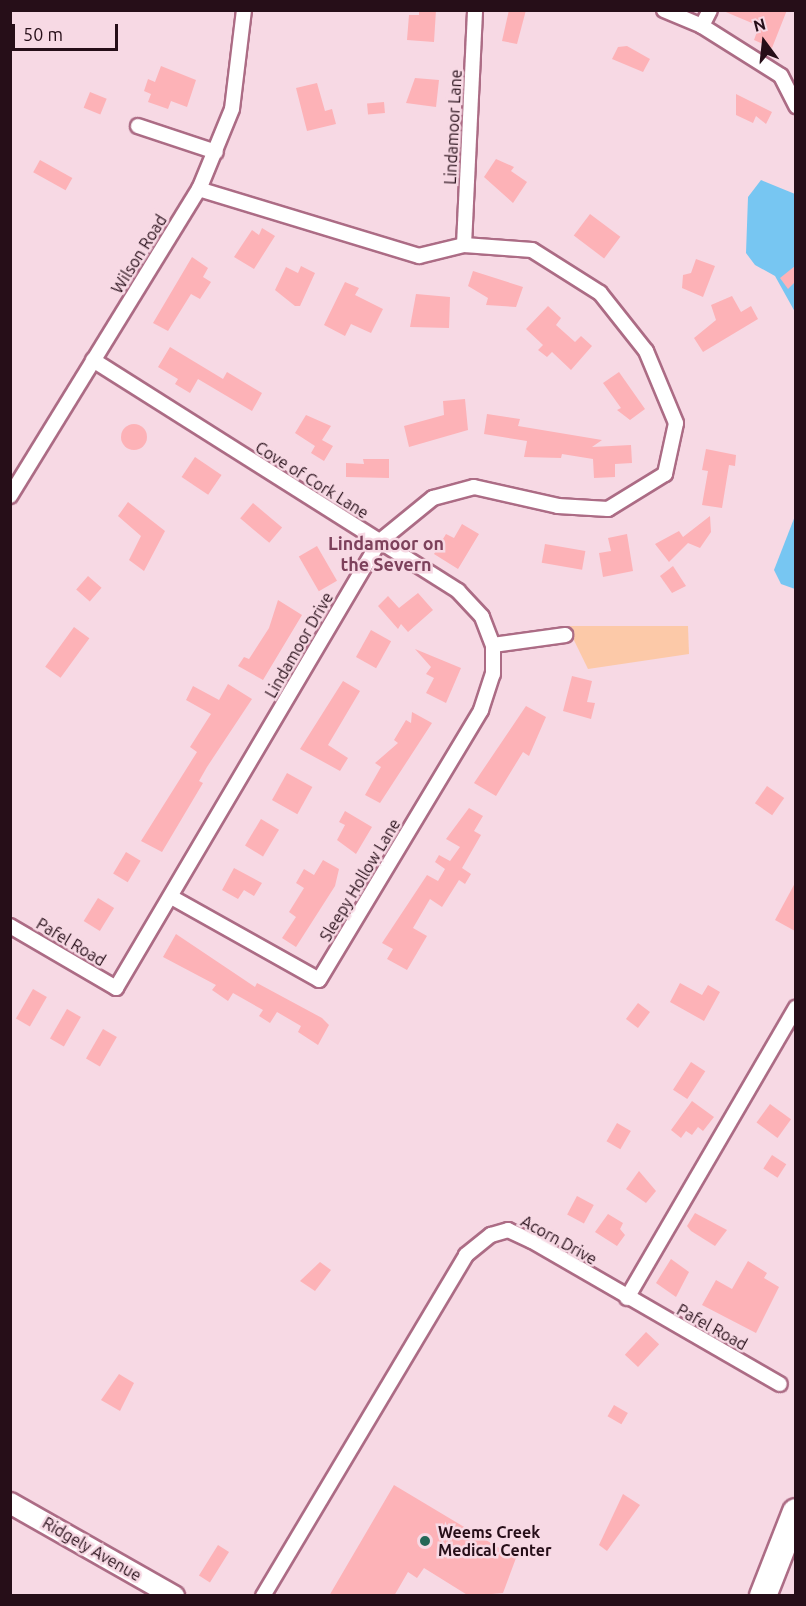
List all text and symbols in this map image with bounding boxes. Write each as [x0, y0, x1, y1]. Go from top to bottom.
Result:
scale bar [15, 12, 122, 50]
north arrow [734, 12, 794, 72]
text: N [751, 14, 767, 35]
text: 50 m [23, 24, 63, 44]
street label: Lindamoor Lane [440, 69, 466, 185]
street label: Wilson Road [107, 211, 171, 297]
street label: Cove of Cork Lane [252, 437, 372, 523]
district label: Lindamoor on the Severn [328, 533, 444, 576]
street label: Lindamoor Drive [261, 589, 337, 701]
street label: Sleepy Hollow Lane [316, 815, 404, 945]
street label: Pafel Road [33, 914, 109, 970]
street label: Acorn Drive [518, 1211, 600, 1269]
street label: Pafel Road [674, 1300, 750, 1354]
street label: Ridgely Avenue [39, 1513, 145, 1585]
place label: Weems Creek Medical Center [438, 1522, 551, 1560]
marker: Weems Creek Medical Center [416, 1532, 434, 1550]

